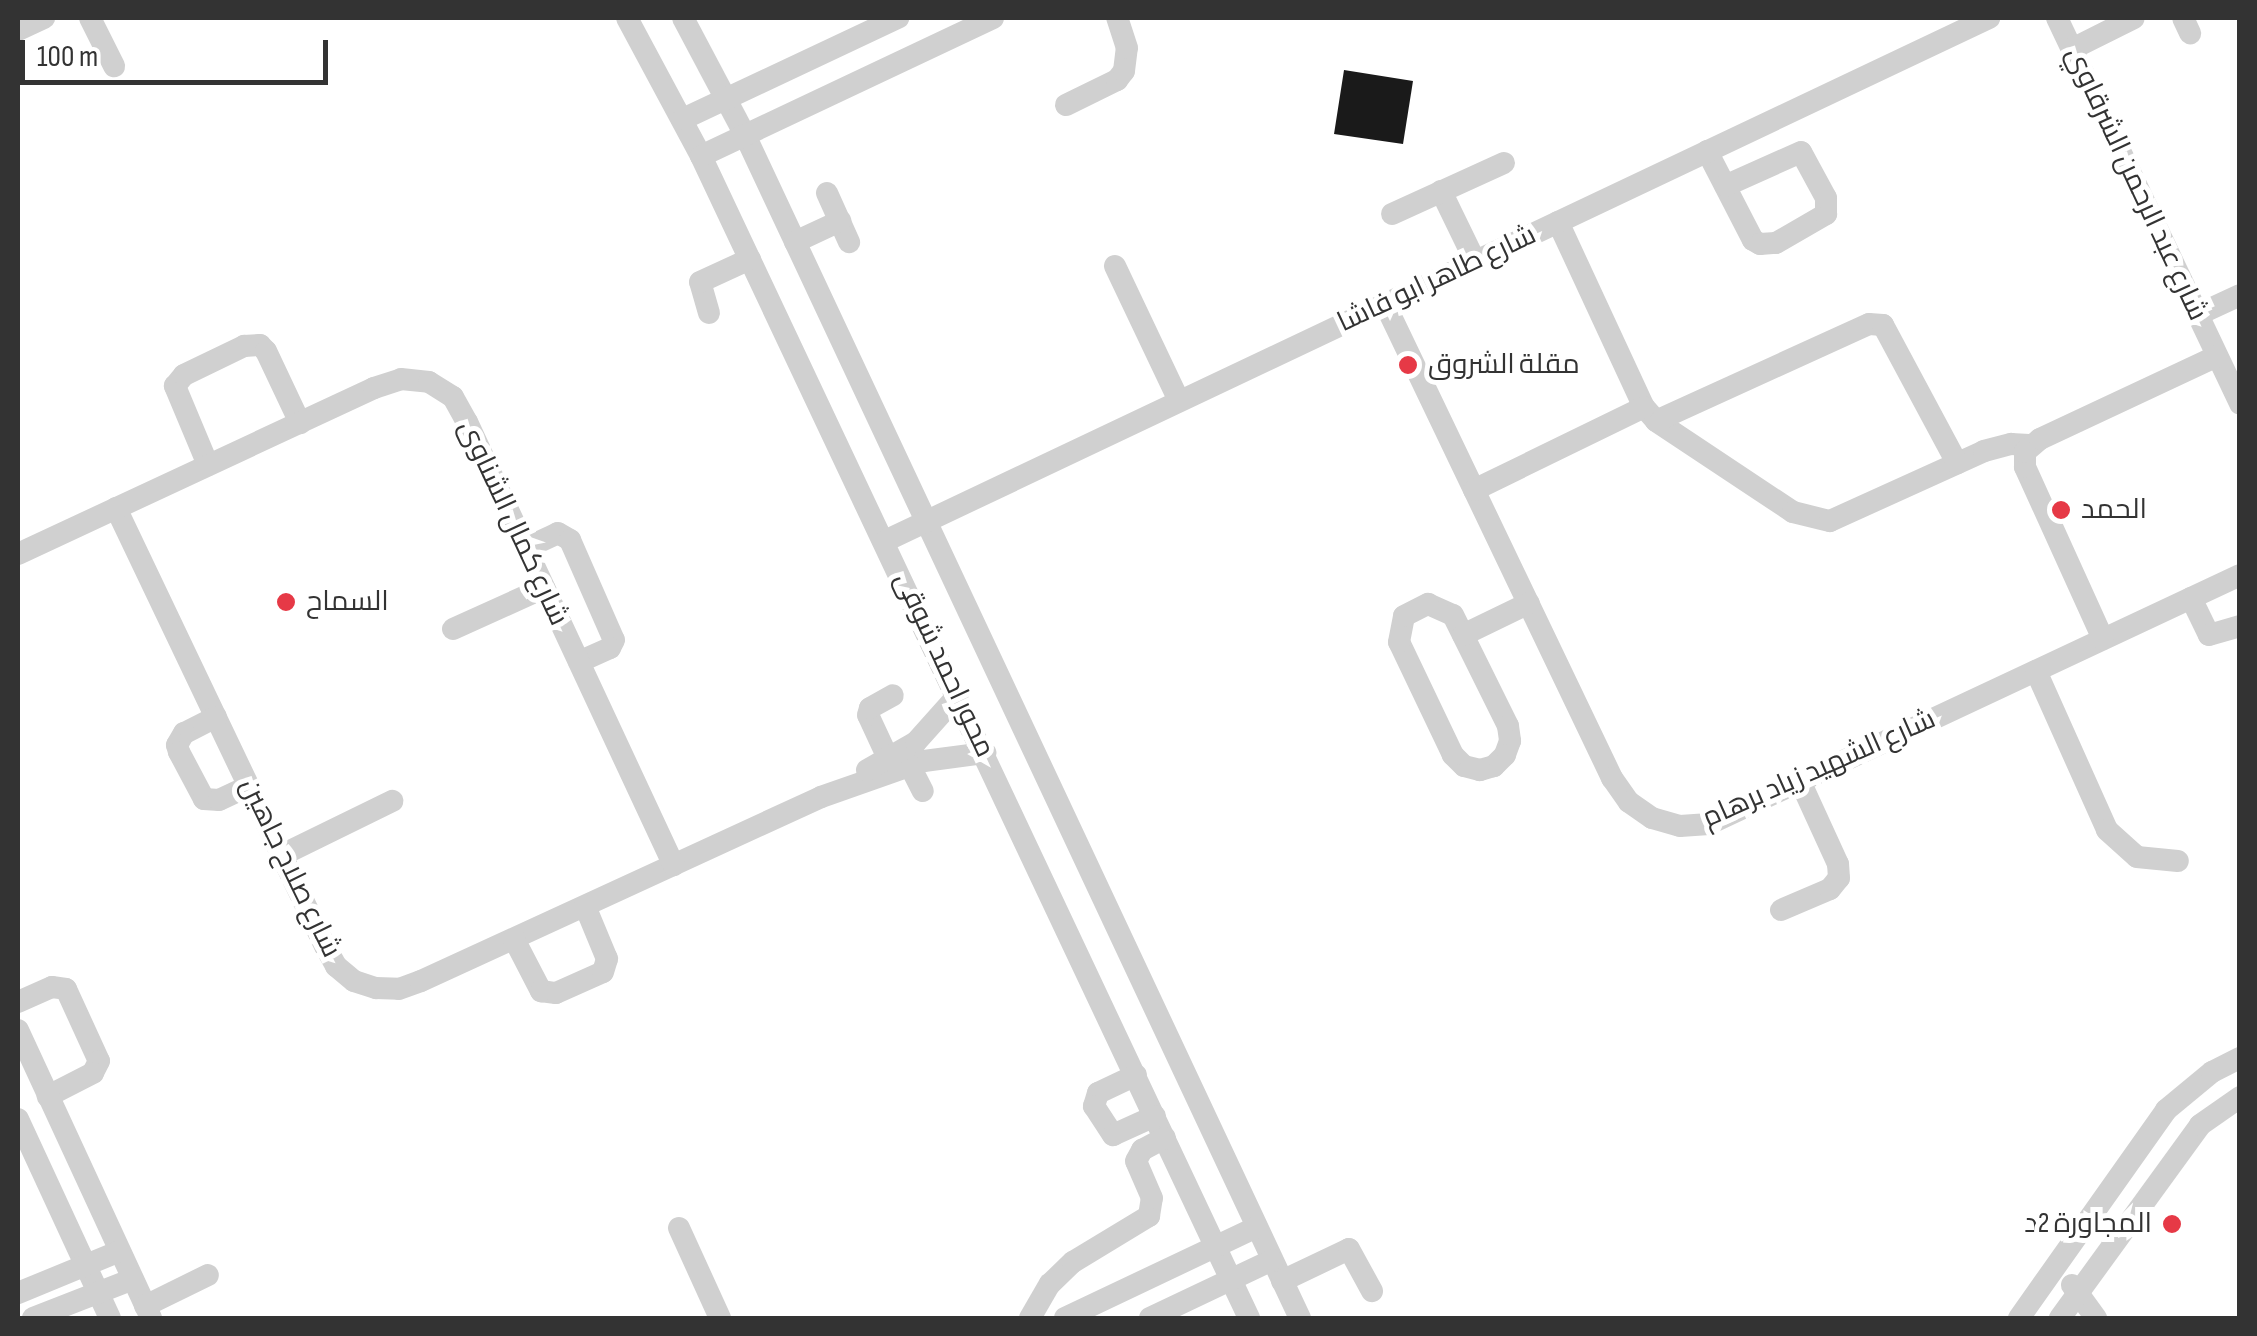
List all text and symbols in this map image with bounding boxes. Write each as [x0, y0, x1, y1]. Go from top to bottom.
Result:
scale bar [25, 20, 332, 82]
text: 100 m [37, 39, 98, 75]
street label: شارع عبد الرحمن الشرقاوي [2058, 42, 2214, 326]
street label: شارع طاهر ابو فاشا [1332, 218, 1542, 340]
place label: مقلة الشروق [1428, 348, 1580, 382]
marker: مقلة الشروق [1397, 354, 1419, 376]
street label: شارع كمال الشناوى [451, 415, 575, 631]
place label: الحمد [2081, 493, 2147, 527]
marker: الحمد [2050, 499, 2072, 521]
street label: محور احمد شوقى [887, 567, 1001, 763]
place label: السماح [306, 585, 389, 619]
marker: السماح [275, 591, 297, 613]
street label: شارع الشهيد زياد برهام [1697, 703, 1941, 835]
street label: شارع صلاح جاهين [232, 773, 348, 963]
place label: المجاورة 2د [2024, 1207, 2152, 1241]
marker: المجاورة 2د [2161, 1213, 2183, 1235]

